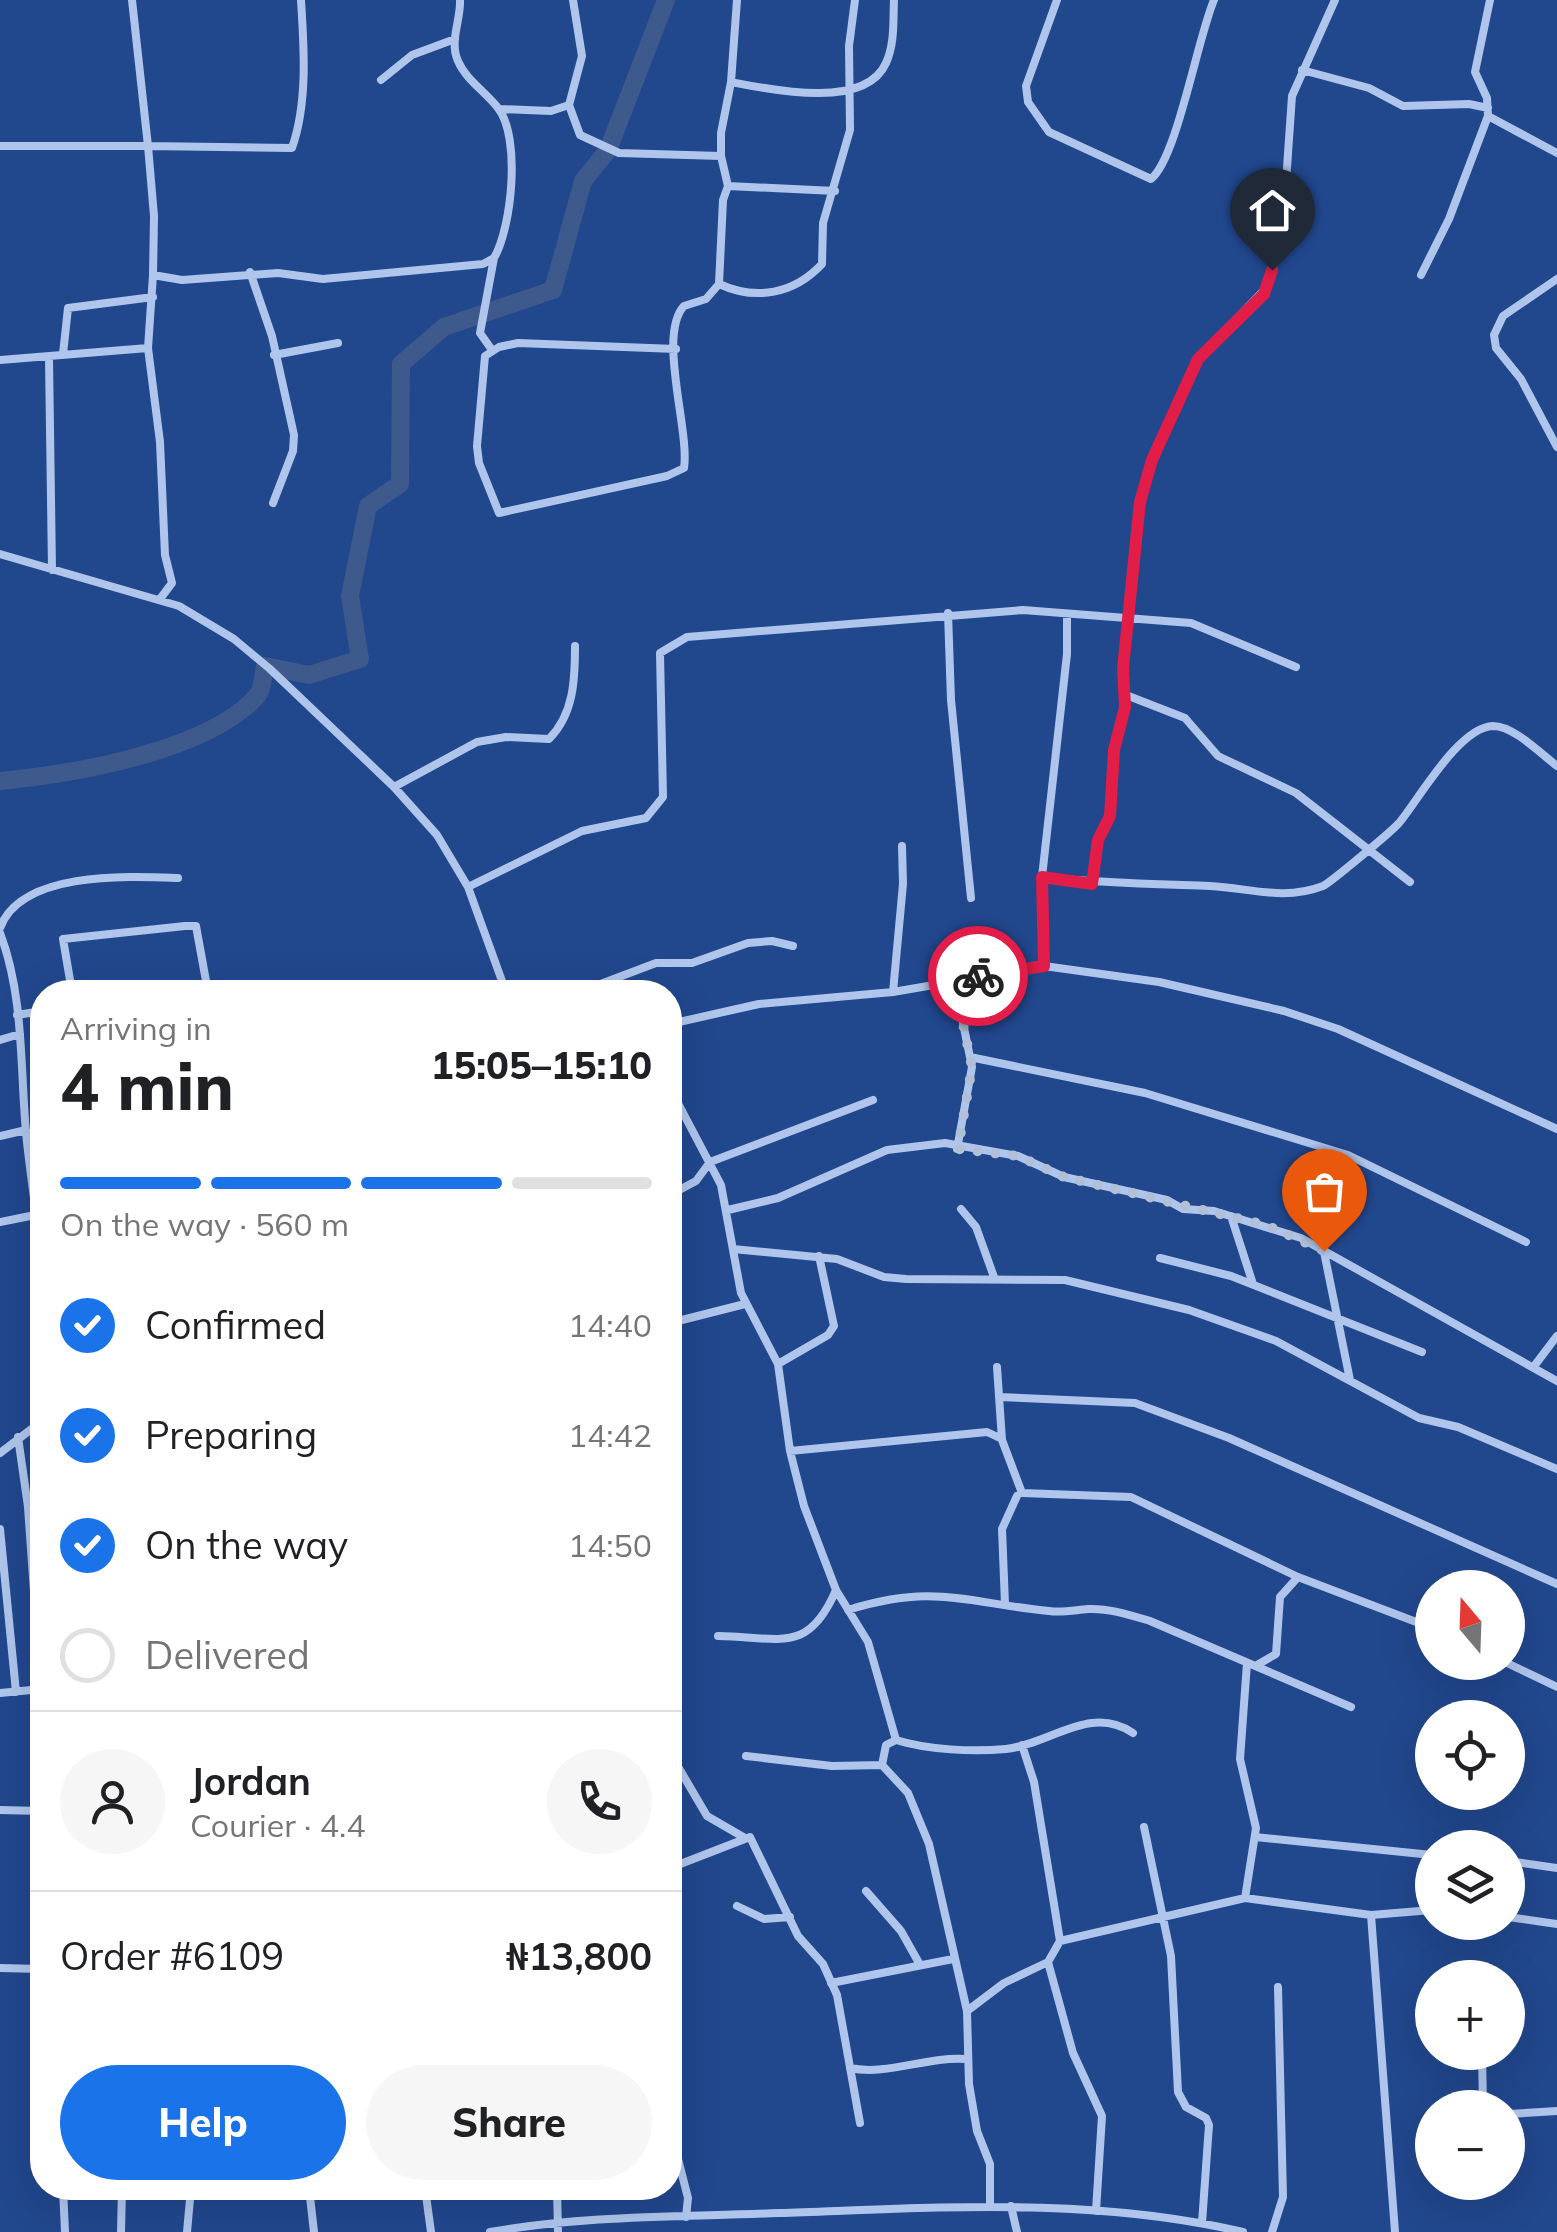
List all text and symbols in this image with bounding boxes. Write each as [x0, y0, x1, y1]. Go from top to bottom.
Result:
pin [1230, 168, 1315, 271]
icon: home [1245, 183, 1300, 238]
courier [928, 926, 1028, 1026]
icon: bike [951, 949, 1006, 1004]
text: Arriving in [60, 1008, 212, 1048]
text: 15:05–15:10 [431, 1041, 652, 1089]
text: 4 min [60, 1045, 234, 1126]
pin [1282, 1149, 1367, 1252]
icon: bag [1297, 1164, 1352, 1219]
text: On the way · 560 m [60, 1204, 349, 1244]
icon: check [60, 1298, 115, 1353]
text: Confirmed [145, 1301, 326, 1349]
text: 14:40 [568, 1305, 652, 1345]
icon: check [60, 1408, 115, 1463]
text: Preparing [145, 1411, 317, 1459]
text: 14:42 [568, 1415, 652, 1455]
icon: check [60, 1518, 115, 1573]
text: On the way [145, 1521, 348, 1569]
text: 14:50 [568, 1525, 652, 1565]
north arrow [1415, 1570, 1525, 1680]
map controls [1415, 1570, 1525, 2200]
text: Delivered [145, 1631, 310, 1679]
button: locate [1415, 1700, 1525, 1810]
button: person [60, 1749, 165, 1854]
button: phone [547, 1749, 652, 1854]
text: Jordan [190, 1757, 311, 1805]
text: Courier · 4.4 [190, 1805, 366, 1845]
button: layers [1415, 1830, 1525, 1940]
text: Order #6109 [60, 1932, 284, 1980]
text: ₦13,800 [506, 1932, 652, 1980]
button: + [1415, 1960, 1525, 2070]
button: Help [60, 2065, 346, 2180]
button: Share [366, 2065, 652, 2180]
button: − [1415, 2090, 1525, 2200]

